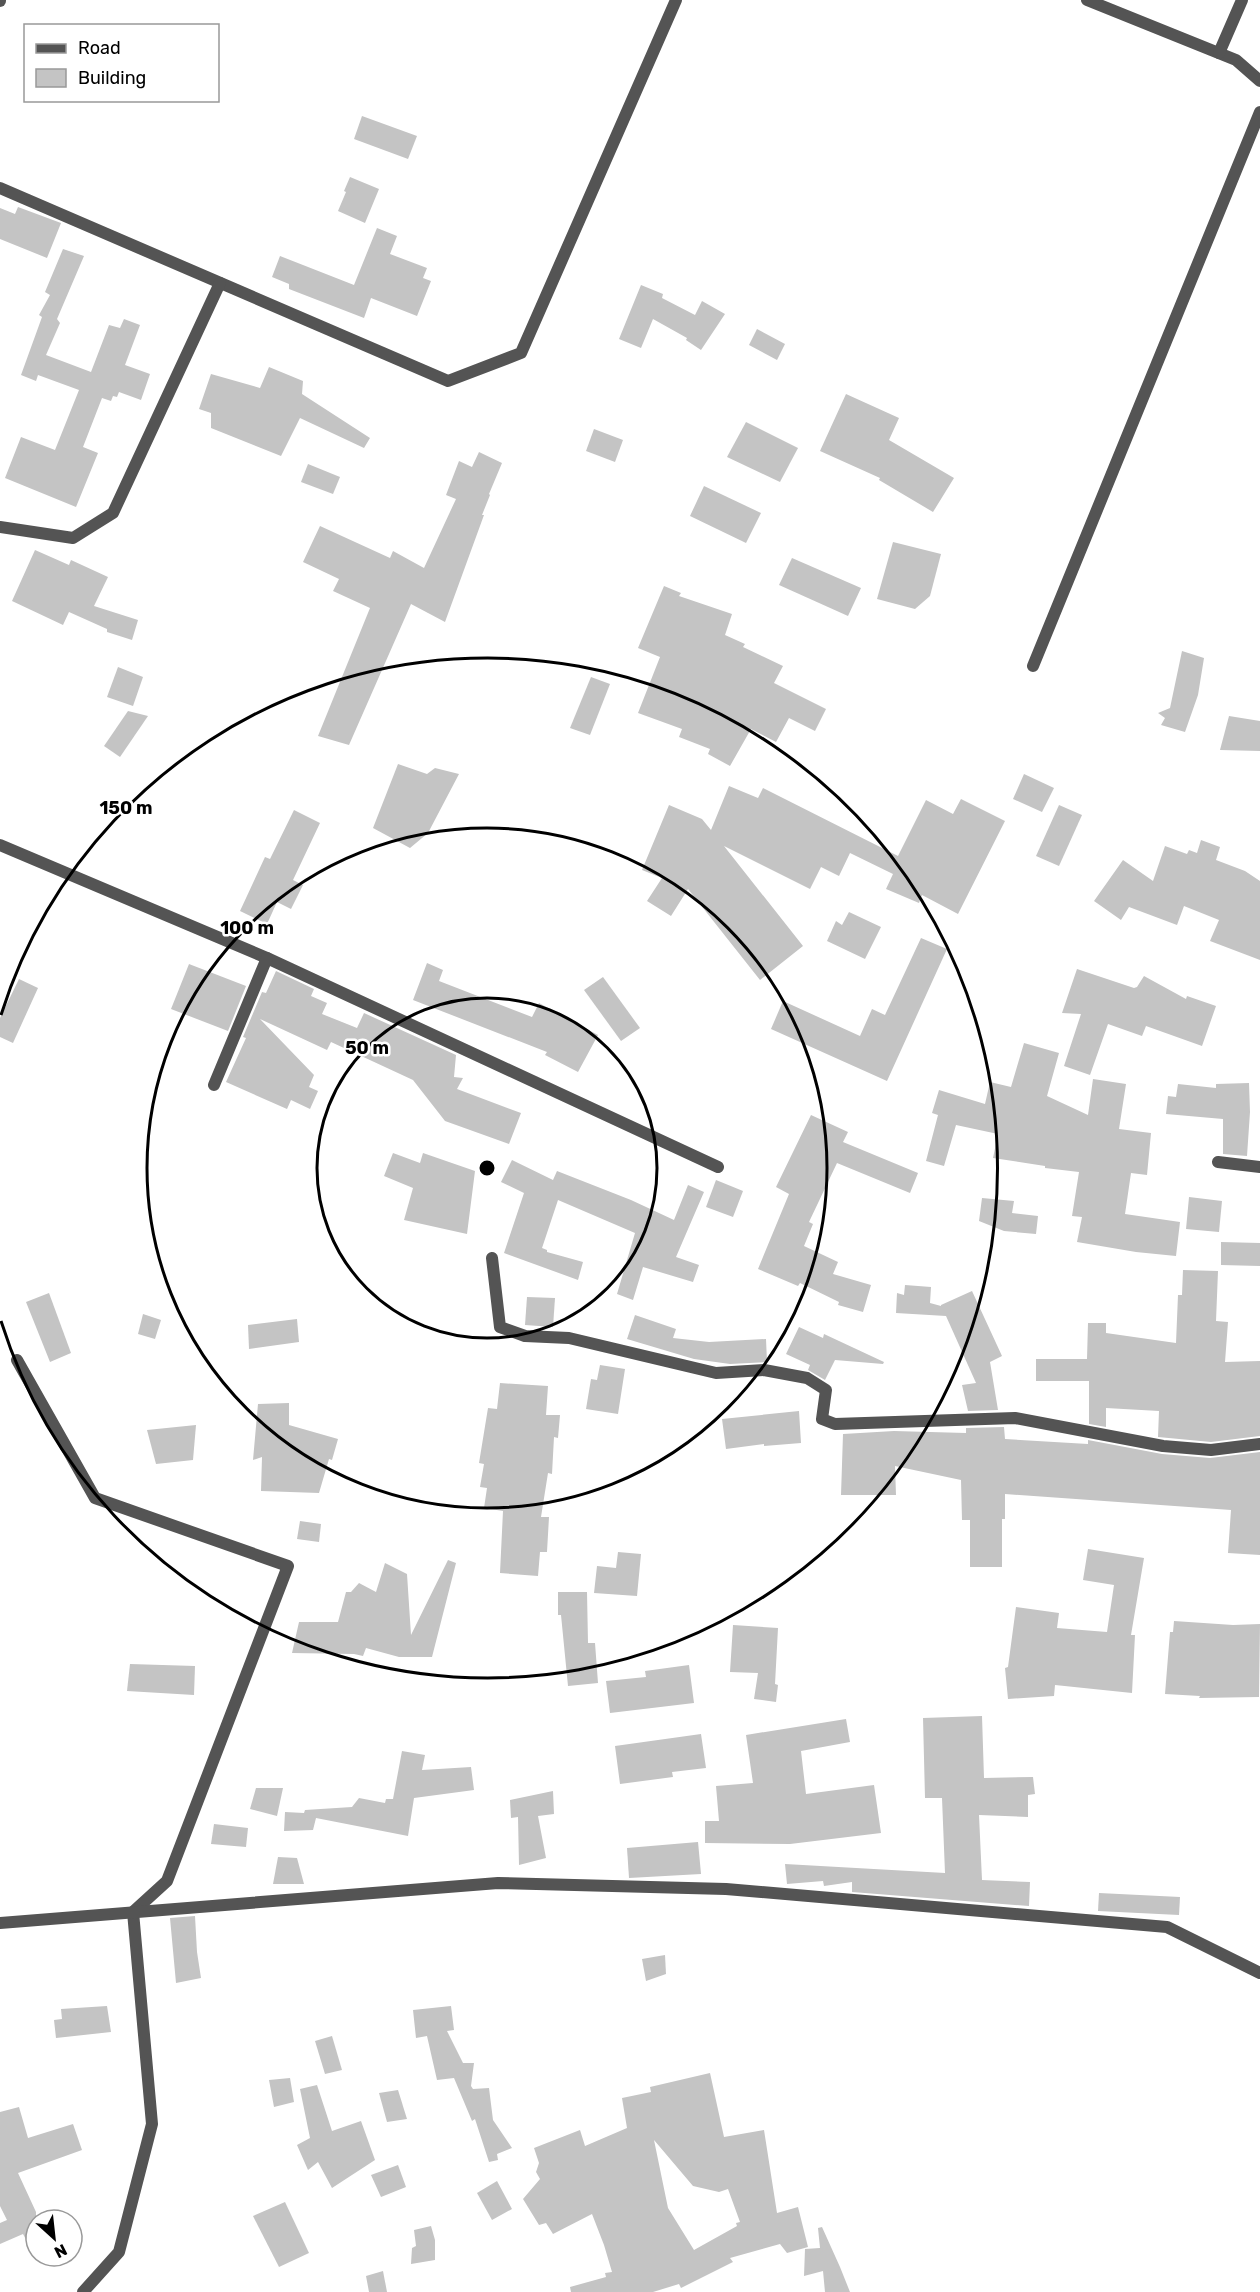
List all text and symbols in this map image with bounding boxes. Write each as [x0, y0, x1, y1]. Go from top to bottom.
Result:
legend [24, 24, 219, 102]
text: Road [78, 37, 121, 59]
text: Building [78, 67, 146, 89]
text: 150 m [99, 797, 153, 819]
text: 100 m [220, 917, 274, 939]
text: 50 m [345, 1037, 389, 1059]
centre of rings [477, 1158, 497, 1178]
north arrow [24, 2208, 84, 2268]
text: N [51, 2240, 70, 2262]

